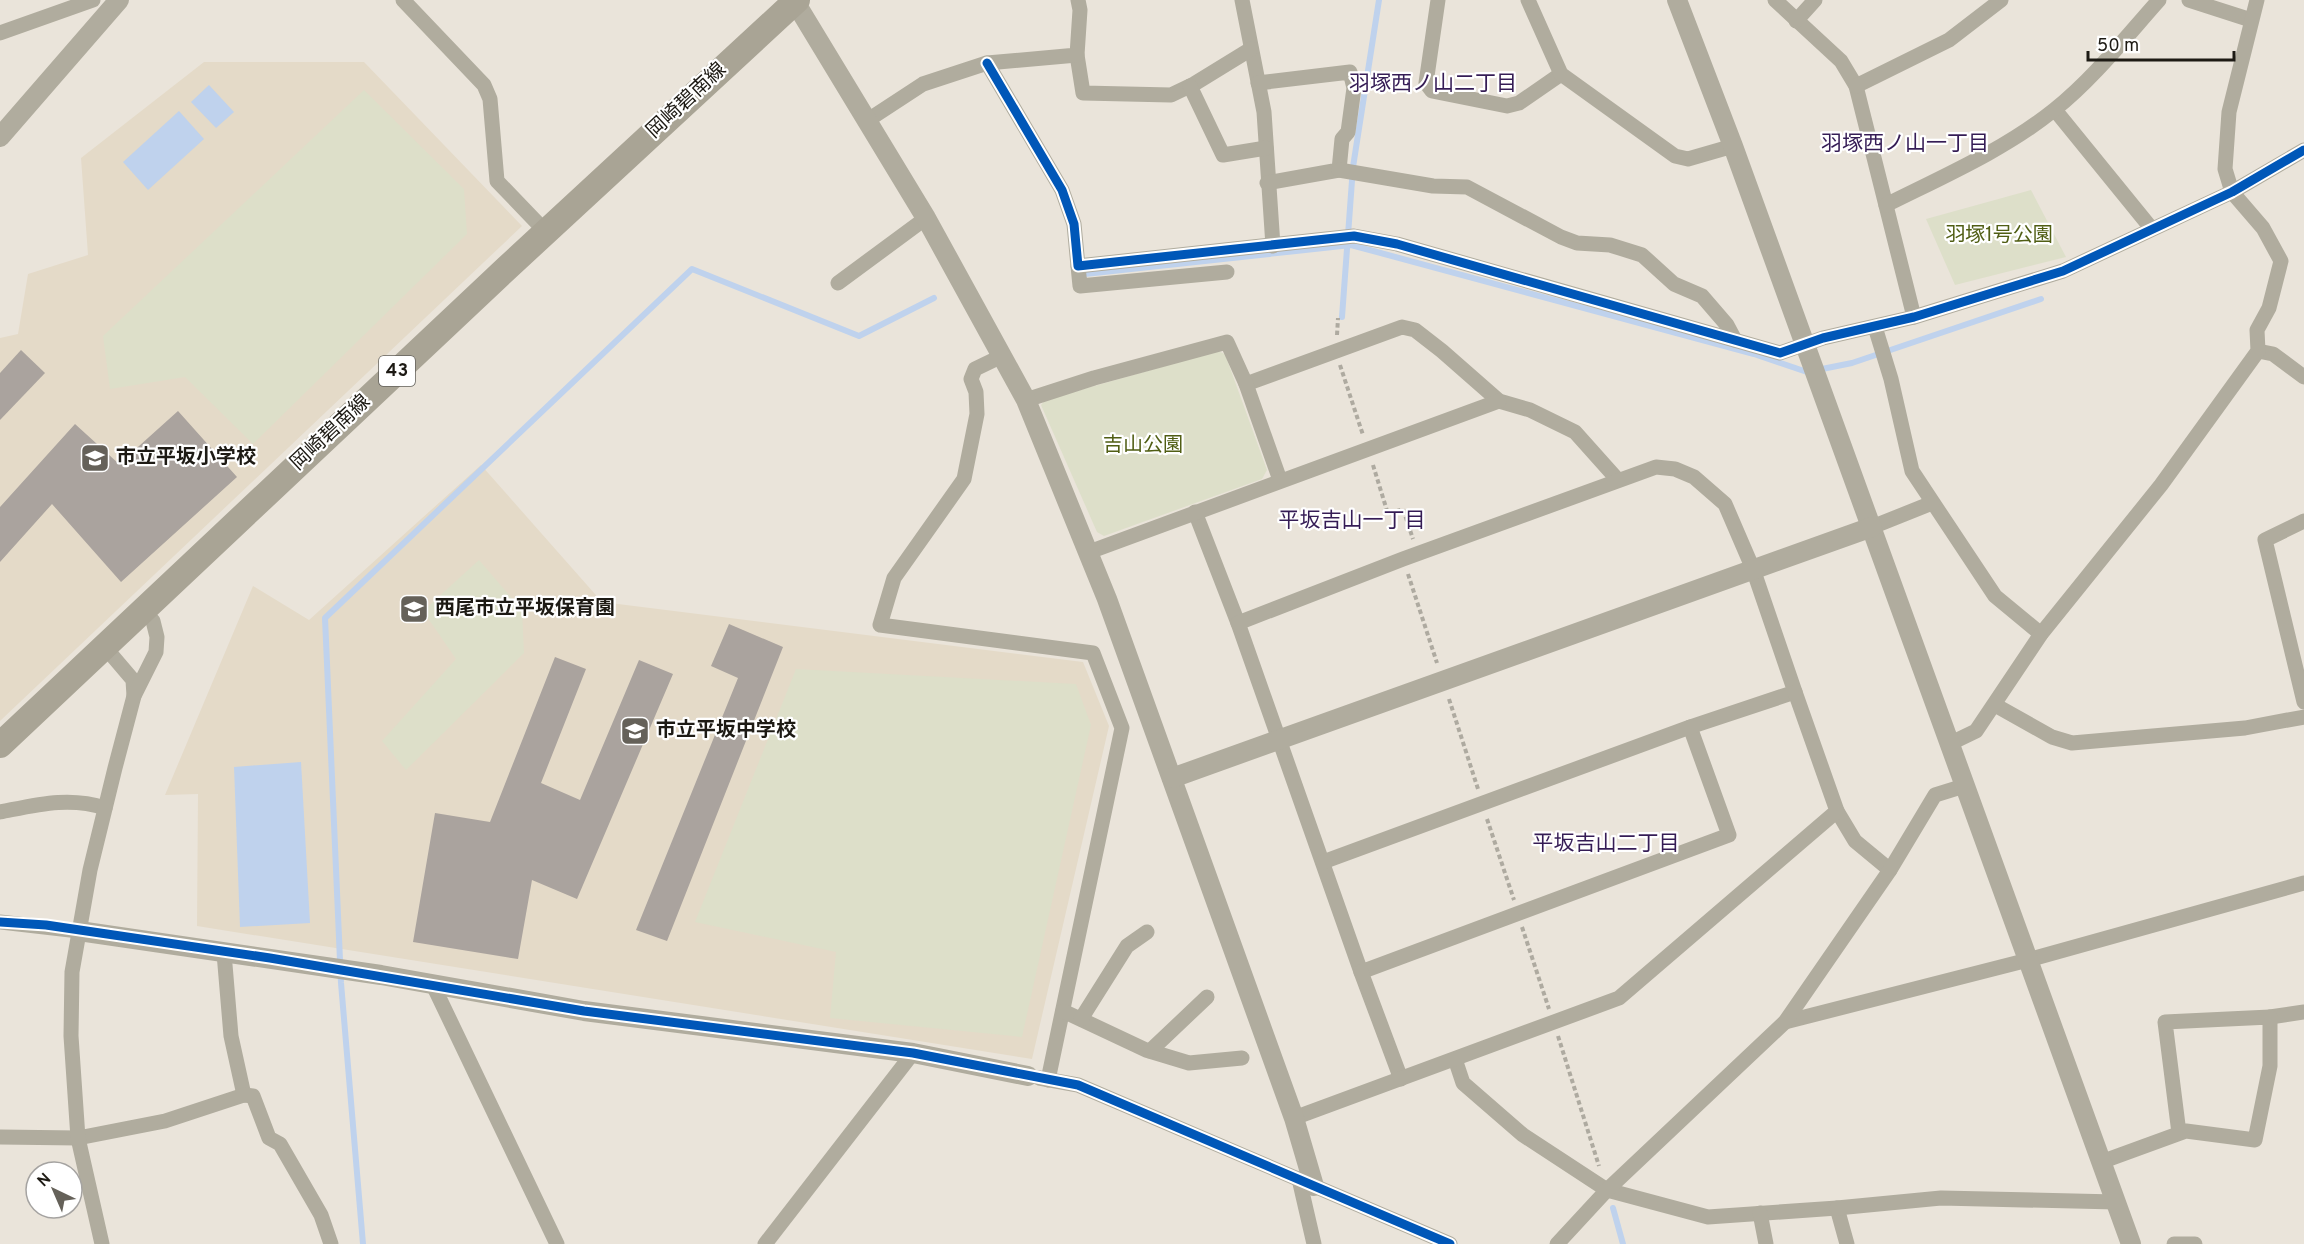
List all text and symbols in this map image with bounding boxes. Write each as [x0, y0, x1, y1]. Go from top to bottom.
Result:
scale bar [2088, 24, 2234, 62]
text: 50 m [2097, 35, 2139, 58]
street label: 岡崎碧南線 [642, 57, 732, 145]
district label: 羽塚西ノ山二丁目 [1349, 71, 1517, 98]
district label: 羽塚西ノ山一丁目 [1821, 131, 1989, 158]
park label: 羽塚1号公園 [1945, 223, 2053, 249]
road number: 43 [379, 356, 415, 386]
street label: 岡崎碧南線 [286, 389, 376, 477]
park label: 吉山公園 [1103, 433, 1183, 459]
school or university icon: 市立平坂小学校 [79, 442, 111, 474]
place label: 市立平坂小学校 [116, 445, 256, 471]
district label: 平坂吉山一丁目 [1279, 508, 1426, 535]
school or university icon: 西尾市立平坂保育園 [398, 593, 430, 625]
place label: 西尾市立平坂保育園 [435, 596, 615, 622]
school or university icon: 市立平坂中学校 [619, 715, 651, 747]
place label: 市立平坂中学校 [656, 718, 796, 744]
district label: 平坂吉山二丁目 [1533, 831, 1680, 858]
north arrow [24, 1160, 84, 1220]
text: N [34, 1169, 56, 1192]

